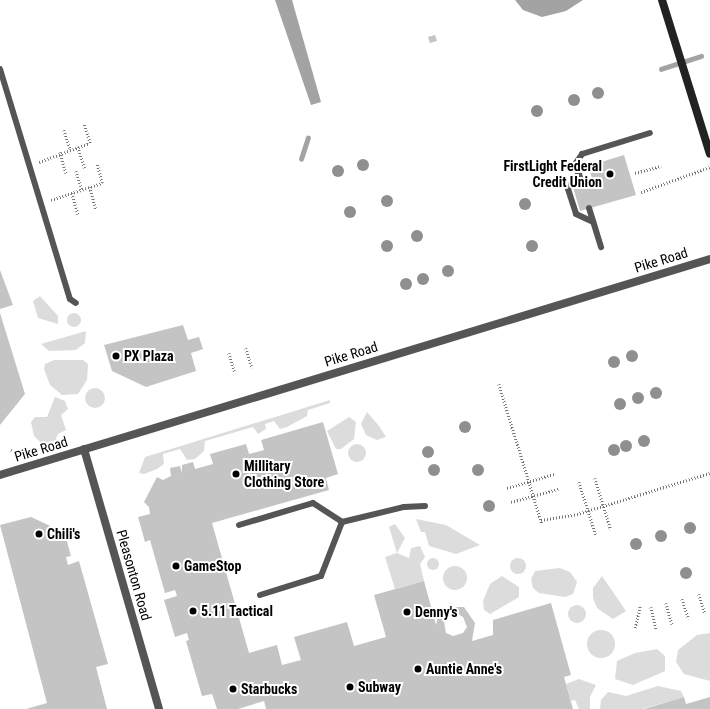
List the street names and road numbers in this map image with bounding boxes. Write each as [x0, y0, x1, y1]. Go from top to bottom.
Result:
street label: Pike Road [632, 244, 690, 276]
street label: Pike Road [322, 338, 380, 370]
street label: Pike Road [12, 433, 70, 465]
street label: Pleasonton Road [113, 528, 155, 622]

